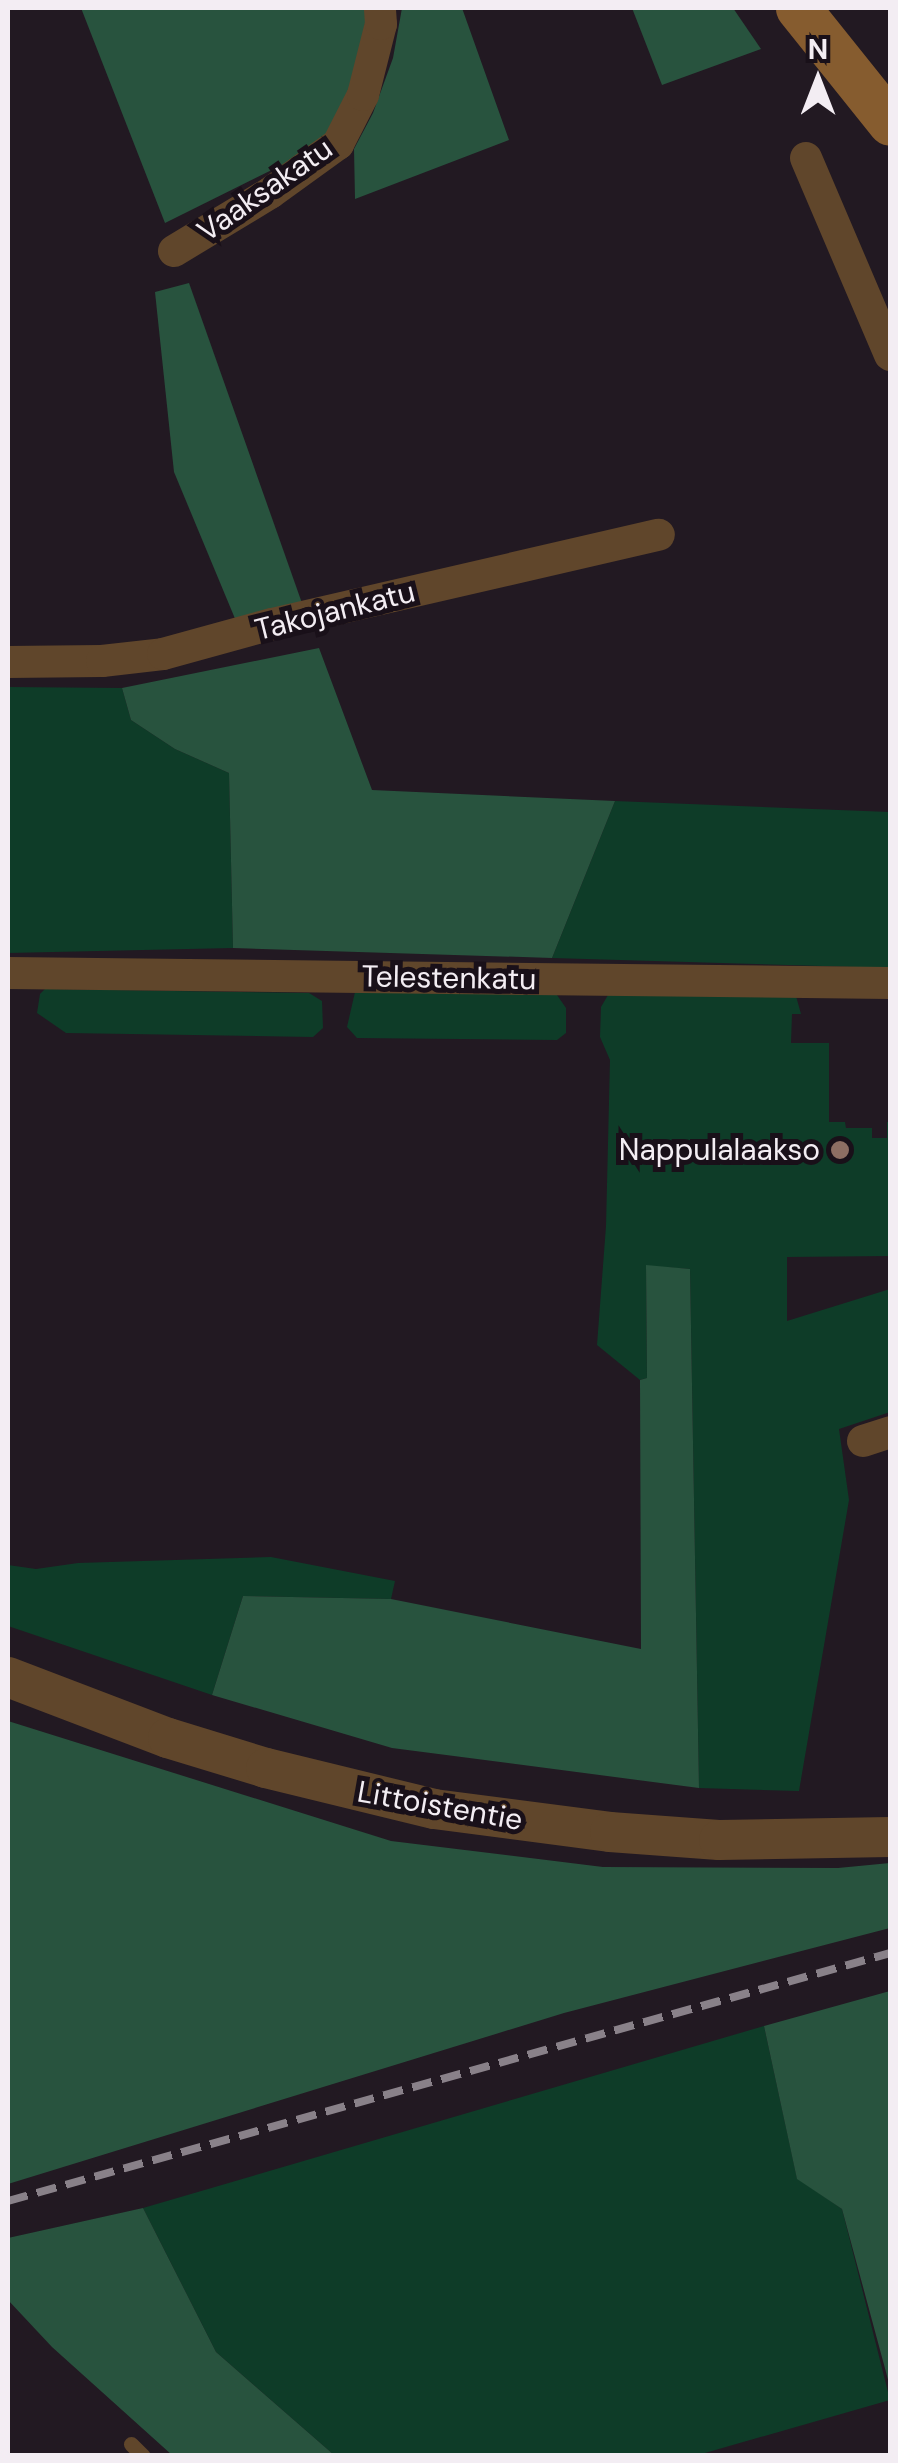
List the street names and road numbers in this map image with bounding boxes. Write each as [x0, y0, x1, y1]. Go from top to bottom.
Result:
street label: Vaaksakatu [191, 130, 339, 250]
street label: Takojankatu [251, 574, 419, 648]
street label: Telestenkatu [361, 958, 537, 998]
street label: Littoistentie [355, 1774, 525, 1838]

